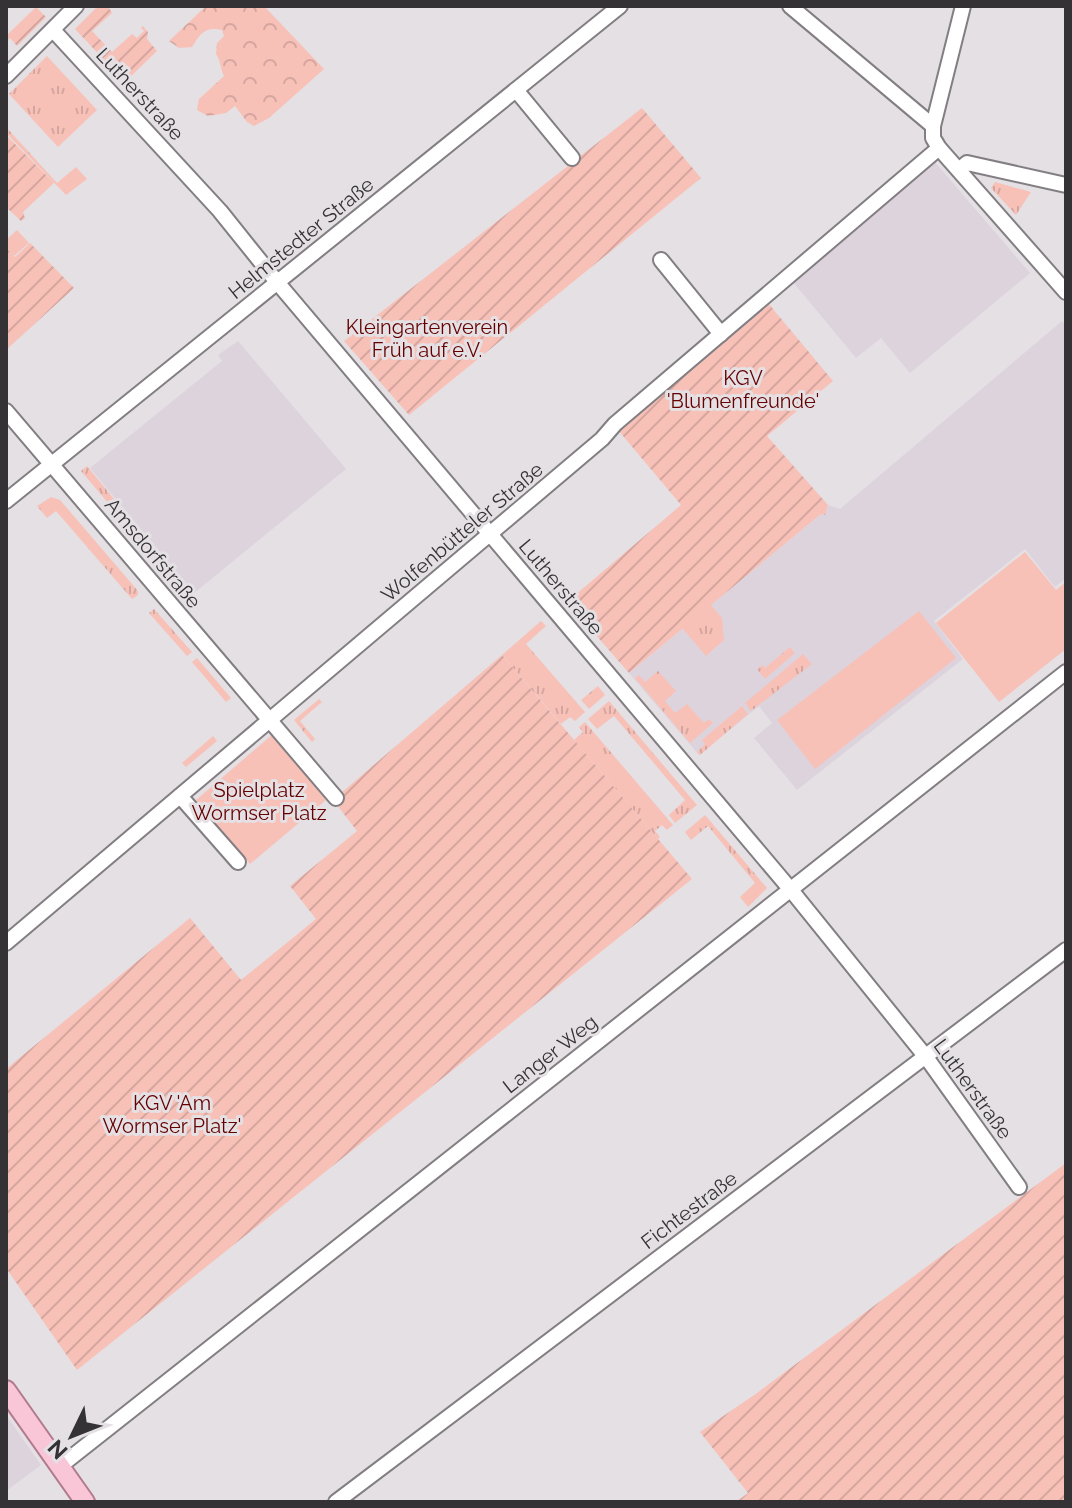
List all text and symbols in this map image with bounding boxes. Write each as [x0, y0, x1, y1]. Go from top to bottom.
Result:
street label: Lutherstraße [91, 43, 189, 145]
street label: Helmstedter Straße [224, 172, 379, 304]
park label: Kleingartenverein Früh auf e.V. [346, 315, 508, 362]
park label: KGV 'Blumenfreunde' [667, 366, 819, 413]
street label: Wolfenbütteler Straße [376, 457, 548, 607]
street label: Amsdorfstraße [100, 493, 206, 613]
street label: Lutherstraße [514, 534, 608, 640]
park label: Spielplatz Wormser Platz [191, 778, 327, 825]
street label: Langer Weg [498, 1010, 602, 1098]
street label: Lutherstraße [929, 1034, 1017, 1144]
park label: KGV 'Am Wormser Platz' [102, 1091, 242, 1138]
street label: Fichtestraße [636, 1166, 742, 1254]
north arrow [32, 1396, 112, 1476]
text: N [42, 1435, 73, 1465]

